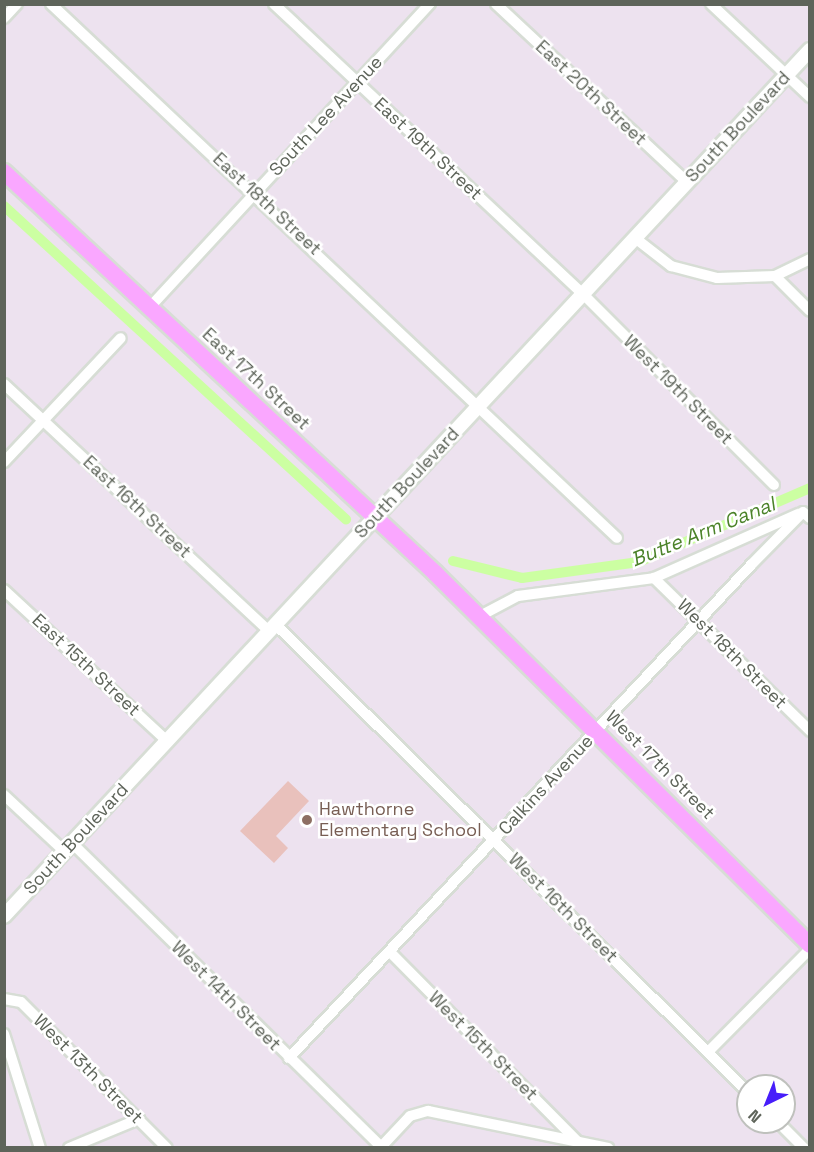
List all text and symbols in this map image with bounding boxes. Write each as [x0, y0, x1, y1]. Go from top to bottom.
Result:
street label: East 20th Street [531, 36, 651, 150]
street label: South Lee Avenue [265, 51, 387, 181]
street label: South Boulevard [681, 67, 795, 187]
street label: East 19th Street [369, 93, 487, 205]
street label: East 18th Street [208, 148, 326, 260]
street label: East 17th Street [198, 324, 314, 434]
street label: West 19th Street [619, 331, 737, 449]
street label: South Boulevard [350, 423, 464, 543]
street label: East 16th Street [78, 451, 196, 563]
water label: Butte Arm Canal [627, 492, 779, 572]
street label: West 18th Street [673, 595, 791, 713]
street label: East 15th Street [27, 609, 145, 721]
street label: West 17th Street [601, 706, 719, 824]
street label: Calkins Avenue [494, 730, 598, 840]
street label: South Boulevard [19, 779, 133, 899]
place label: Hawthorne Elementary School [319, 799, 482, 842]
marker: Hawthorne Elementary School [300, 813, 314, 827]
street label: West 16th Street [504, 849, 622, 967]
street label: West 14th Street [167, 937, 285, 1055]
street label: West 15th Street [424, 987, 542, 1105]
street label: West 13th Street [29, 1010, 147, 1128]
north arrow [736, 1074, 796, 1134]
text: N [744, 1105, 766, 1127]

